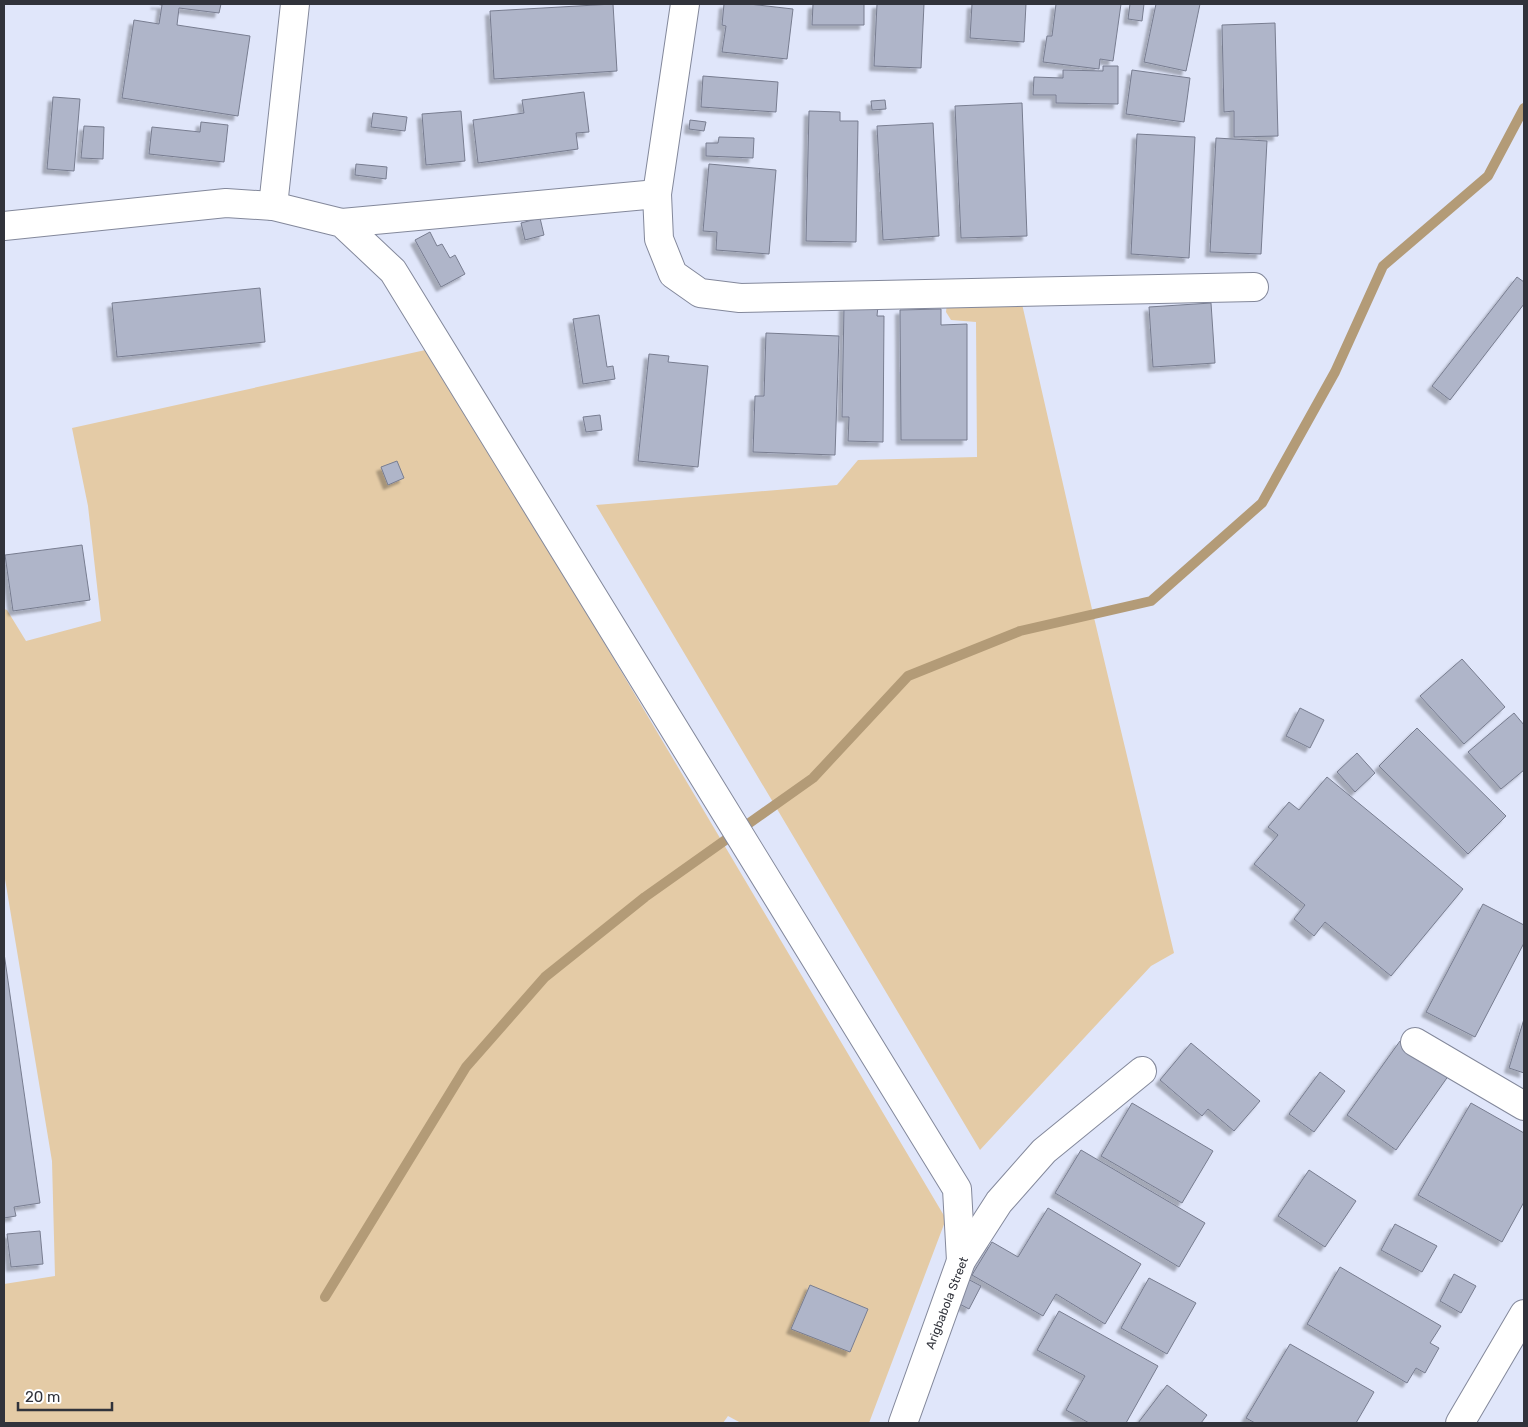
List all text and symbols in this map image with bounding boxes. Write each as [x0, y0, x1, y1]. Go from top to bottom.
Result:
street label: Arigbabola Street [923, 1255, 971, 1351]
scale bar [18, 1380, 111, 1412]
text: 20 m [25, 1388, 60, 1406]

